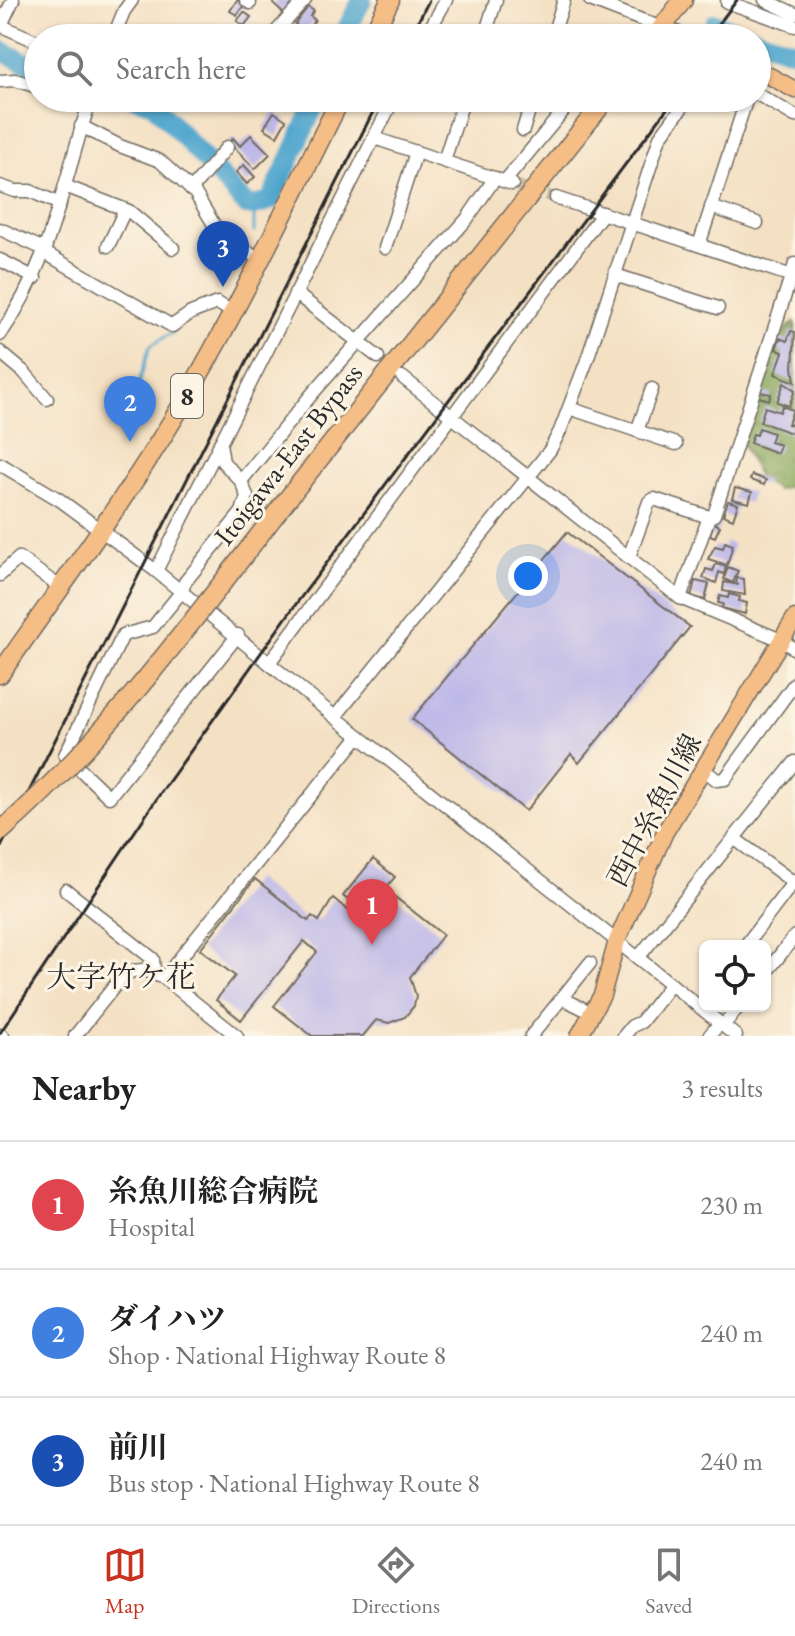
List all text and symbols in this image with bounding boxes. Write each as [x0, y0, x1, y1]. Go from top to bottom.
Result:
search box [24, 24, 771, 112]
icon: search [52, 46, 96, 90]
text: Search here [116, 49, 246, 88]
pin: 3 [197, 221, 249, 287]
street label: Itoigawa-East Bypass [206, 356, 370, 552]
road number: 8 [171, 374, 203, 418]
pin: 2 [104, 376, 156, 442]
your location [508, 556, 548, 596]
street label: 西中糸魚川線 [599, 727, 709, 893]
pin: 1 [346, 879, 398, 945]
map controls [699, 940, 771, 1012]
button: locate [699, 940, 771, 1012]
district label: 大字竹ケ花 [46, 957, 196, 996]
text: Nearby [32, 1066, 136, 1110]
text: 3 results [682, 1071, 763, 1105]
text: 糸魚川総合病院 [108, 1171, 318, 1210]
text: 1 [51, 1188, 65, 1222]
text: 230 m [700, 1188, 763, 1222]
text: Hospital [108, 1210, 195, 1244]
text: ダイハツ [108, 1299, 227, 1338]
text: 2 [51, 1316, 65, 1350]
text: 240 m [700, 1316, 763, 1350]
text: Shop · National Highway Route 8 [108, 1338, 446, 1372]
text: 前川 [108, 1427, 168, 1466]
text: 3 [51, 1444, 65, 1478]
text: 240 m [700, 1444, 763, 1478]
text: Bus stop · National Highway Route 8 [108, 1466, 480, 1500]
tab: Map [103, 1543, 147, 1620]
tab: Directions [352, 1543, 440, 1620]
tab: Saved [645, 1543, 692, 1620]

